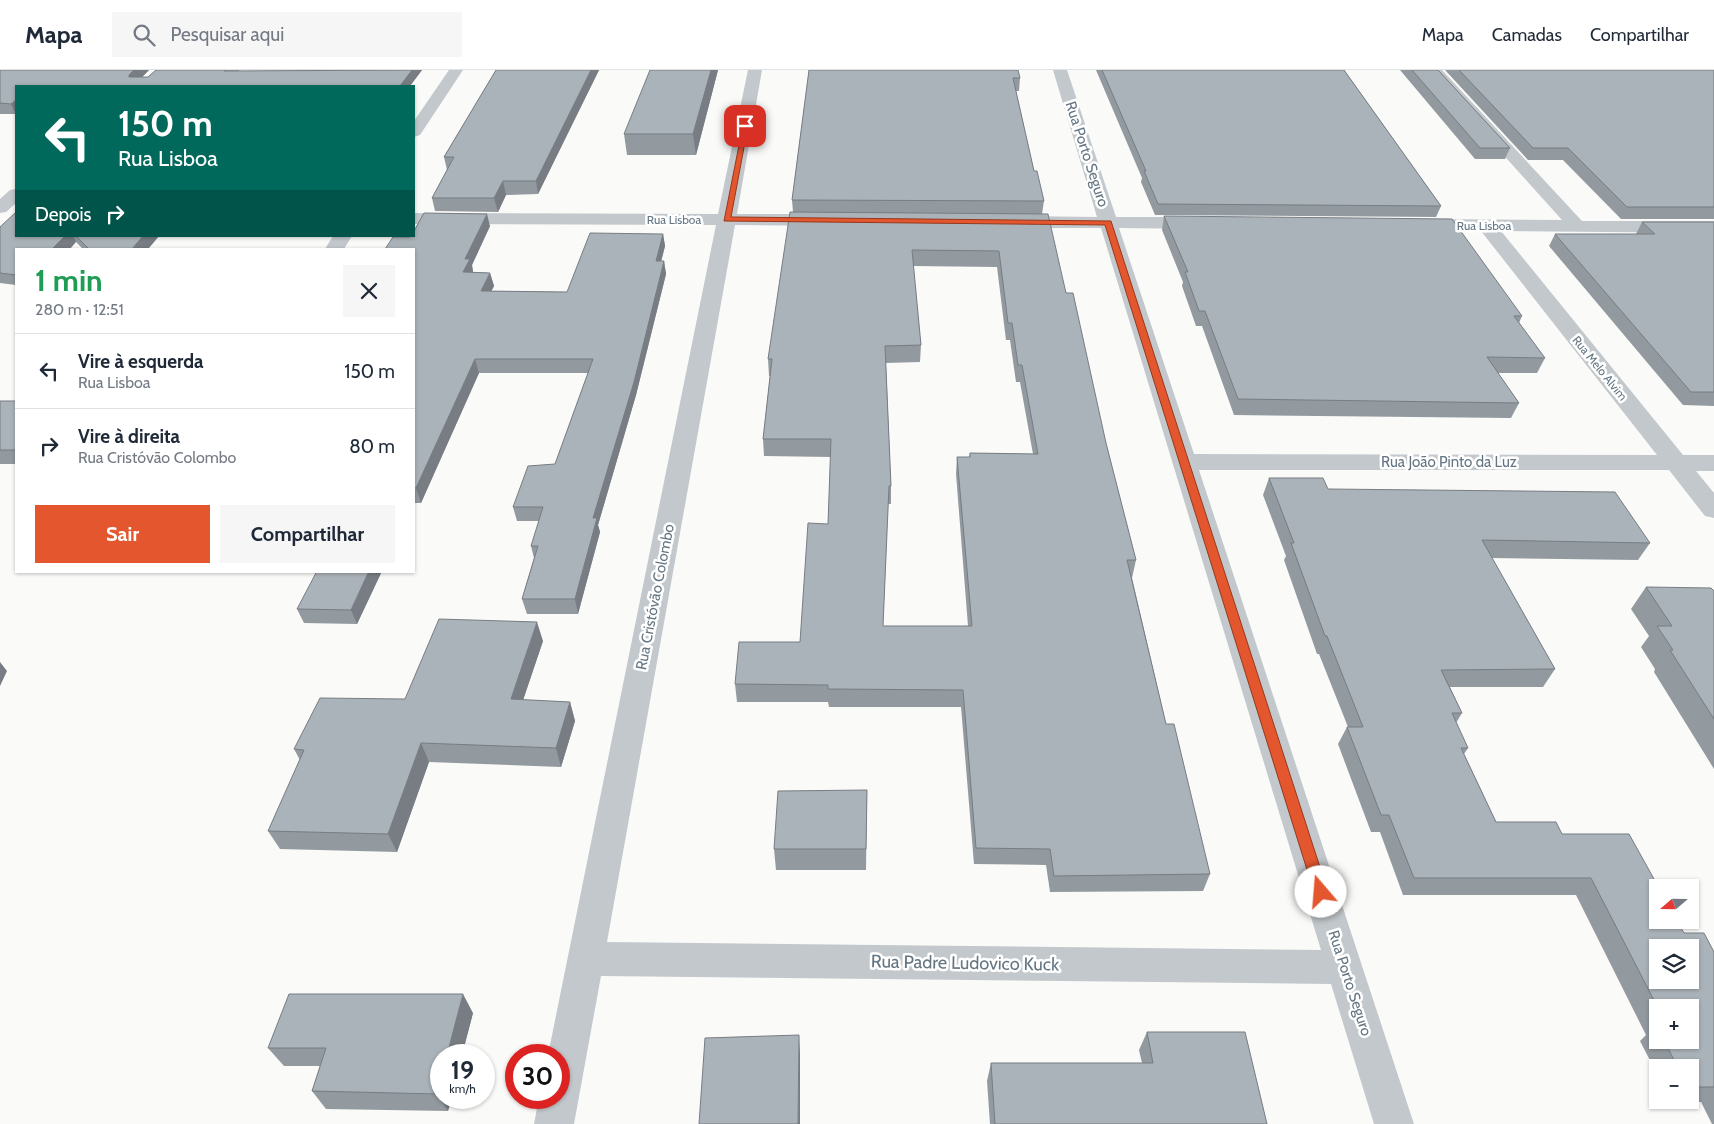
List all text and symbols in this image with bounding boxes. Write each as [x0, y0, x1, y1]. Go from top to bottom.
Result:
search box [112, 12, 462, 57]
text: Mapa [25, 20, 82, 49]
icon: search [130, 21, 158, 49]
text: Pesquisar aqui [170, 23, 284, 46]
text: Mapa [1422, 24, 1464, 46]
text: Camadas [1492, 24, 1562, 46]
text: Compartilhar [1590, 24, 1689, 46]
street label: Rua Porto Seguro [1061, 99, 1113, 209]
text: 150 m [118, 102, 213, 145]
icon: left [35, 105, 100, 170]
pin [724, 105, 766, 147]
icon: arrive [731, 112, 759, 140]
text: Rua Lisboa [118, 145, 218, 172]
icon: right [101, 200, 129, 228]
text: Depois [35, 203, 91, 226]
street label: Rua Lisboa [647, 212, 701, 227]
street label: Rua Lisboa [1457, 218, 1511, 233]
text: 1 min [35, 262, 103, 299]
button: close [343, 265, 395, 317]
text: 280 m · 12:51 [35, 300, 124, 319]
street label: Rua Melo Alvim [1569, 333, 1631, 403]
text: Vire à esquerda [78, 350, 204, 373]
icon: left [35, 357, 63, 385]
text: 150 m [344, 360, 395, 383]
text: Rua Lisboa [78, 373, 151, 392]
text: Vire à direita [78, 425, 180, 448]
icon: right [35, 432, 63, 460]
text: 80 m [349, 435, 395, 458]
text: Rua Cristóvão Colombo [78, 448, 236, 467]
street label: Rua João Pinto da Luz [1381, 453, 1517, 471]
button: Sair [35, 505, 210, 563]
button: Compartilhar [220, 505, 395, 563]
street label: Rua Cristóvão Colombo [632, 522, 678, 672]
position arrow [1294, 865, 1346, 917]
north arrow [1649, 879, 1699, 929]
map controls [1649, 879, 1699, 1109]
street label: Rua Porto Seguro [1324, 928, 1376, 1038]
button: layers [1649, 939, 1699, 989]
street label: Rua Padre Ludovico Kuck [871, 950, 1060, 976]
button: + [1649, 999, 1699, 1049]
speed limit sign: 30 [505, 1044, 570, 1109]
text: 19 [451, 1055, 474, 1085]
button: − [1649, 1059, 1699, 1109]
text: km/h [449, 1081, 476, 1096]

